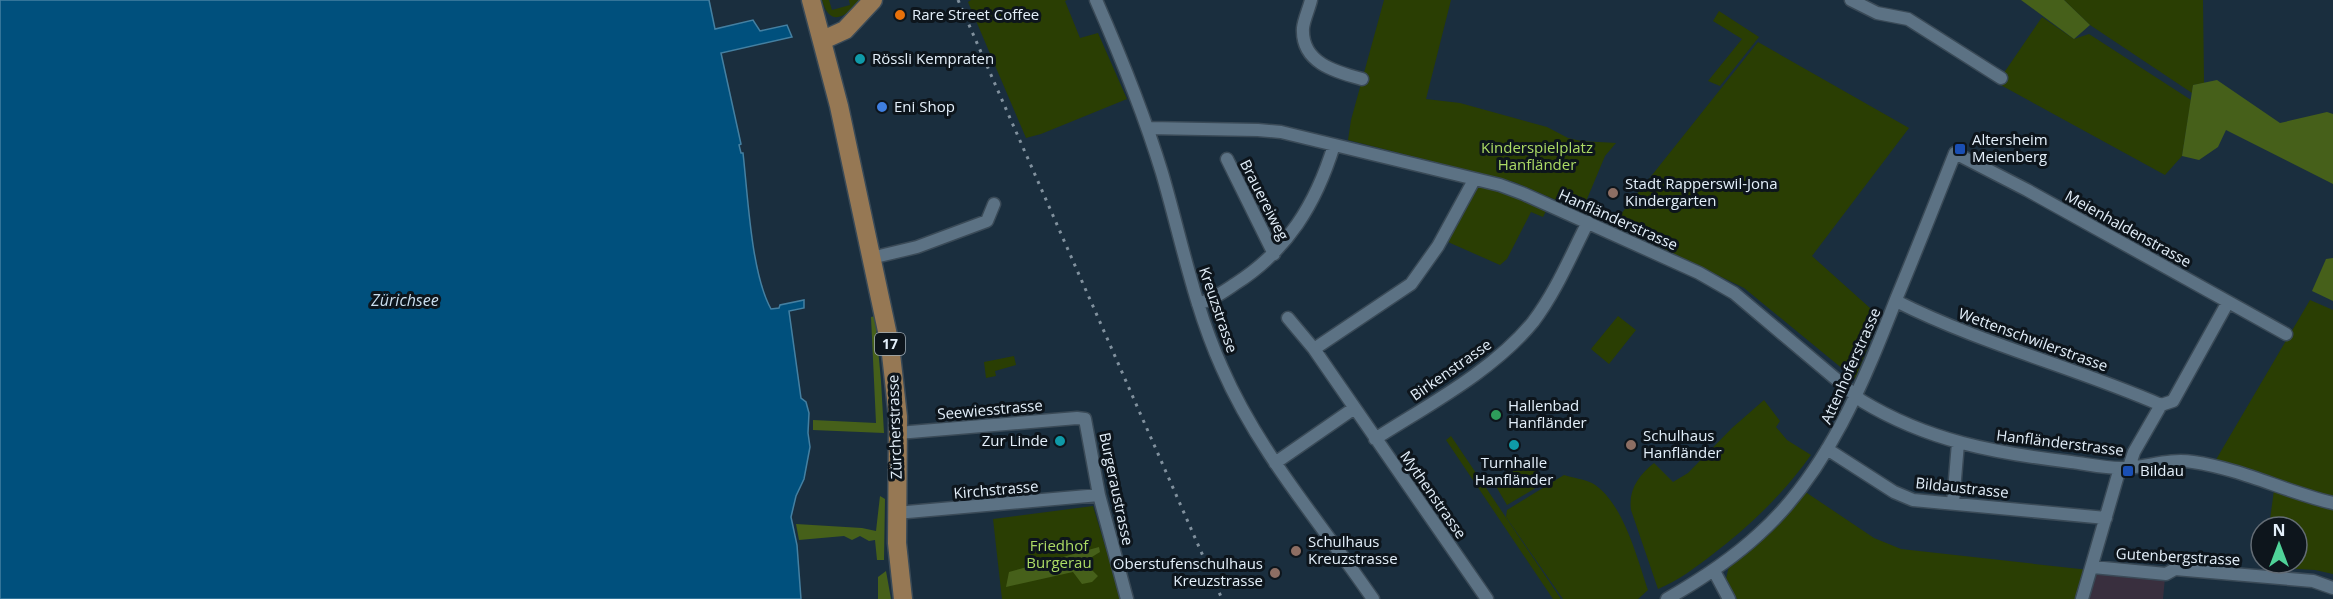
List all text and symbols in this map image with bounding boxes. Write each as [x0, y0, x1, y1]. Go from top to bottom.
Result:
place label: Rare Street Coffee [912, 4, 1039, 24]
marker: Rare Street Coffee [893, 8, 907, 22]
place label: Rössli Kempraten [872, 48, 994, 68]
marker: Rössli Kempraten [853, 52, 867, 66]
place label: Eni Shop [894, 96, 955, 116]
marker: Eni Shop [875, 100, 889, 114]
place label: Altersheim Meienberg [1972, 129, 2048, 166]
park label: Kinderspielplatz Hanfländer [1481, 137, 1593, 174]
marker: Altersheim Meienberg [1953, 142, 1967, 156]
street label: Brauereiweg [1236, 156, 1294, 243]
place label: Stadt Rapperswil-Jona Kindergarten [1625, 173, 1778, 210]
street label: Hanfländerstrasse [1556, 184, 1681, 254]
street label: Meienhaldenstrasse [2062, 185, 2195, 271]
marker: Stadt Rapperswil-Jona Kindergarten [1606, 186, 1620, 200]
street label: Kreuzstrasse [1195, 264, 1243, 355]
water label: Zürichsee [370, 289, 439, 311]
street label: Wettenschwilerstrasse [1956, 303, 2111, 375]
street label: Attenhoferstrasse [1815, 304, 1885, 427]
road number: 17 [875, 333, 905, 355]
street label: Birkenstrasse [1406, 334, 1495, 405]
street label: Zürcherstrasse [882, 374, 906, 480]
street label: Seewiesstrasse [936, 394, 1043, 424]
place label: Hallenbad Hanfländer [1508, 395, 1587, 432]
marker: Hallenbad Hanfländer [1489, 408, 1503, 422]
street label: Hanfländerstrasse [1995, 424, 2125, 460]
place label: Schulhaus Hanfländer [1643, 425, 1722, 462]
place label: Zur Linde [982, 430, 1048, 450]
street label: Burgeraustrasse [1095, 431, 1139, 547]
marker: Zur Linde [1053, 434, 1067, 448]
marker: Turnhalle Hanfländer [1507, 438, 1521, 452]
marker: Schulhaus Hanfländer [1624, 438, 1638, 452]
street label: Mythenstrasse [1396, 447, 1472, 542]
place label: Turnhalle Hanfländer [1475, 452, 1553, 489]
place label: Bildau [2140, 460, 2184, 480]
marker: Bildau [2121, 464, 2135, 478]
street label: Bildaustrasse [1914, 472, 2010, 502]
street label: Kirchstrasse [953, 475, 1039, 503]
north arrow [2249, 515, 2309, 575]
text: N [2272, 519, 2286, 541]
place label: Schulhaus Kreuzstrasse [1308, 531, 1398, 568]
park label: Friedhof Burgerau [1026, 535, 1092, 572]
street label: Gutenbergstrasse [2115, 543, 2241, 569]
marker: Schulhaus Kreuzstrasse [1289, 544, 1303, 558]
place label: Oberstufenschulhaus Kreuzstrasse [1113, 553, 1263, 590]
marker: Oberstufenschulhaus Kreuzstrasse [1268, 566, 1282, 580]

